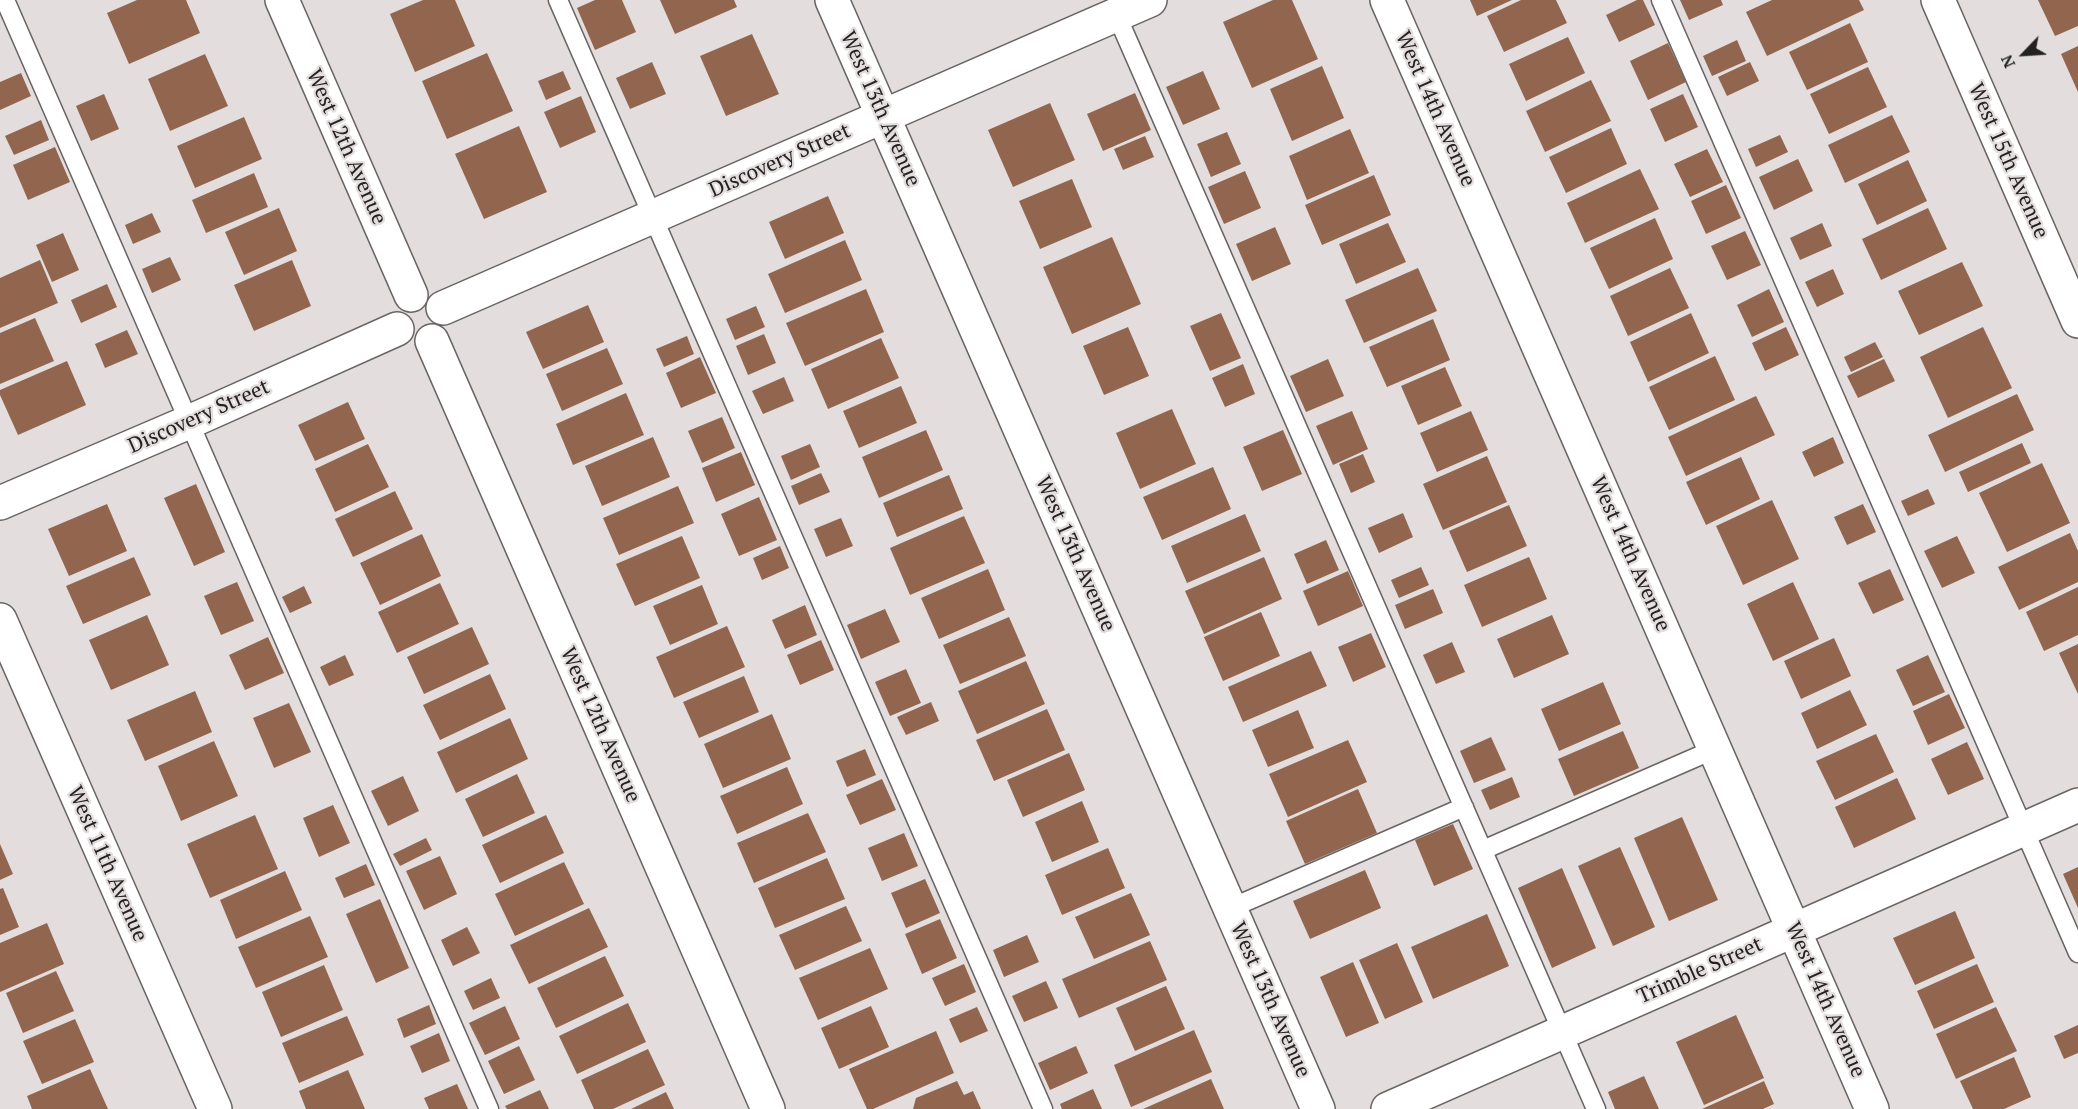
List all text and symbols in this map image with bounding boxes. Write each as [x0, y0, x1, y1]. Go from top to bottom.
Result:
north arrow [1994, 24, 2054, 84]
street label: West 13th Avenue [834, 28, 926, 190]
street label: West 14th Avenue [1389, 28, 1481, 190]
text: N [1995, 51, 2020, 72]
street label: West 12th Avenue [300, 66, 392, 228]
street label: West 15th Avenue [1962, 80, 2054, 242]
street label: Discovery Street [705, 119, 855, 203]
street label: Discovery Street [124, 375, 274, 459]
street label: West 13th Avenue [1029, 473, 1121, 635]
street label: West 14th Avenue [1584, 473, 1676, 635]
street label: West 12th Avenue [554, 644, 646, 806]
street label: West 11th Avenue [61, 783, 153, 945]
street label: West 13th Avenue [1224, 919, 1316, 1081]
street label: West 14th Avenue [1779, 919, 1871, 1081]
street label: Trimble Street [1634, 932, 1766, 1010]

